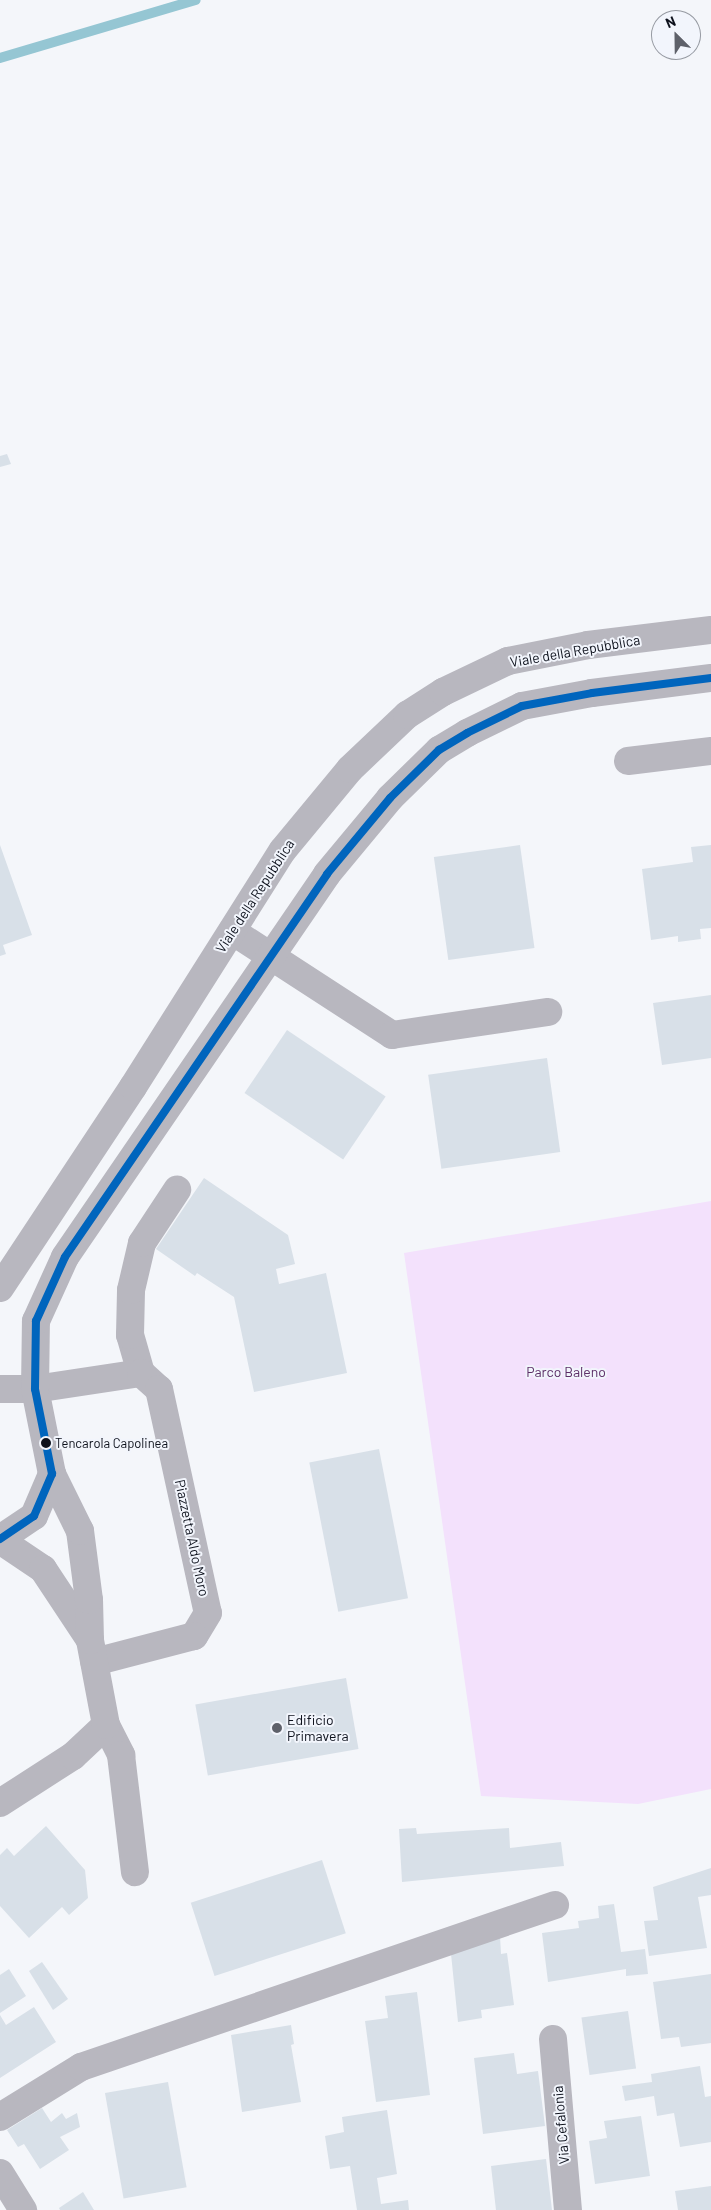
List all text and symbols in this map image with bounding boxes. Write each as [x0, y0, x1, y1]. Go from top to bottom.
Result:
north arrow [651, 10, 701, 60]
text: N [663, 12, 678, 31]
street label: Viale della Repubblica [509, 631, 641, 671]
street label: Viale della Repubblica [212, 836, 298, 956]
park label: Parco Baleno [526, 1364, 606, 1380]
place label: Tencarola Capolinea [55, 1435, 168, 1451]
marker: Tencarola Capolinea [41, 1438, 51, 1448]
street label: Piazzetta Aldo Moro [171, 1478, 213, 1598]
place label: Edificio Primavera [287, 1712, 349, 1744]
marker: Edificio Primavera [271, 1722, 283, 1734]
street label: Via Cefalonia [549, 2085, 573, 2165]

